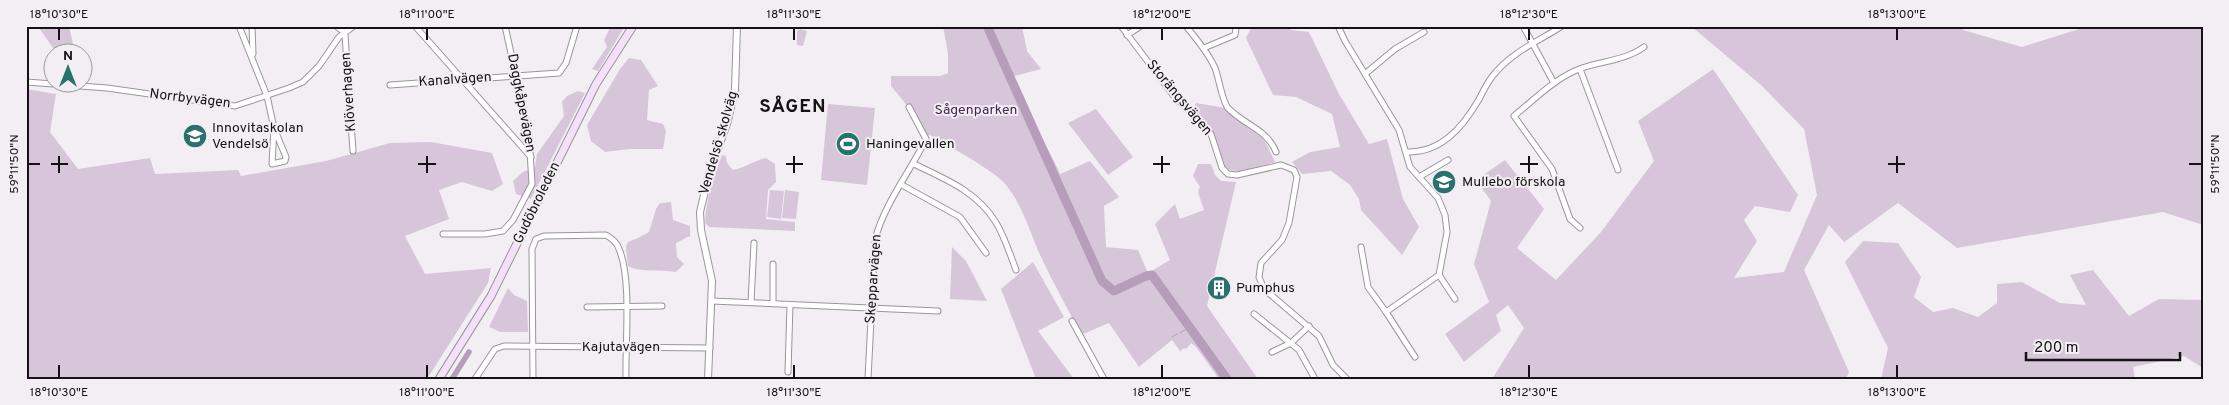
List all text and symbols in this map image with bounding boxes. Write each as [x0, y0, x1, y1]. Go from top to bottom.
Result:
text: 18°10'30"E [30, 7, 88, 23]
text: 18°11'00"E [399, 7, 455, 23]
text: 18°11'30"E [766, 7, 822, 23]
text: 18°12'00"E [1133, 7, 1191, 23]
text: 18°12'30"E [1500, 7, 1558, 23]
text: 18°13'00"E [1868, 7, 1926, 23]
north arrow [42, 42, 92, 92]
text: N [63, 48, 73, 65]
street label: Klöverhagen [338, 52, 360, 132]
street label: Daggkåpevägen [503, 52, 539, 154]
street label: Storängsvägen [1142, 57, 1216, 139]
street label: Kanalvägen [418, 69, 492, 91]
street label: Norrbyvägen [148, 86, 232, 112]
street label: Vendelsö skolväg [696, 89, 742, 197]
district label: SÅGEN [759, 95, 827, 119]
park label: Sågenparken [935, 102, 1017, 119]
place label: Innovitaskolan Vendelsö [212, 120, 304, 153]
school or university icon: Innovitaskolan Vendelsö [182, 123, 208, 149]
sports icon: Haningevallen [835, 131, 861, 157]
text: 59°11'50"N [7, 134, 23, 194]
text: 59°11'50"N [2208, 134, 2224, 194]
place label: Haningevallen [866, 136, 955, 153]
street label: Gudöbroleden [510, 159, 564, 247]
school or university icon: Mullebo förskola [1431, 169, 1457, 195]
place label: Mullebo förskola [1462, 174, 1565, 191]
street label: Skepparvägen [862, 234, 886, 324]
building icon: Pumphus [1206, 275, 1232, 301]
place label: Pumphus [1236, 280, 1295, 297]
scale bar [2026, 330, 2180, 362]
street label: Kajutavägen [582, 339, 660, 356]
text: 200 m [2034, 339, 2079, 358]
text: 18°10'30"E [30, 385, 88, 401]
text: 18°11'00"E [399, 385, 455, 401]
text: 18°11'30"E [766, 385, 822, 401]
text: 18°12'00"E [1133, 385, 1191, 401]
text: 18°12'30"E [1500, 385, 1558, 401]
text: 18°13'00"E [1868, 385, 1926, 401]

